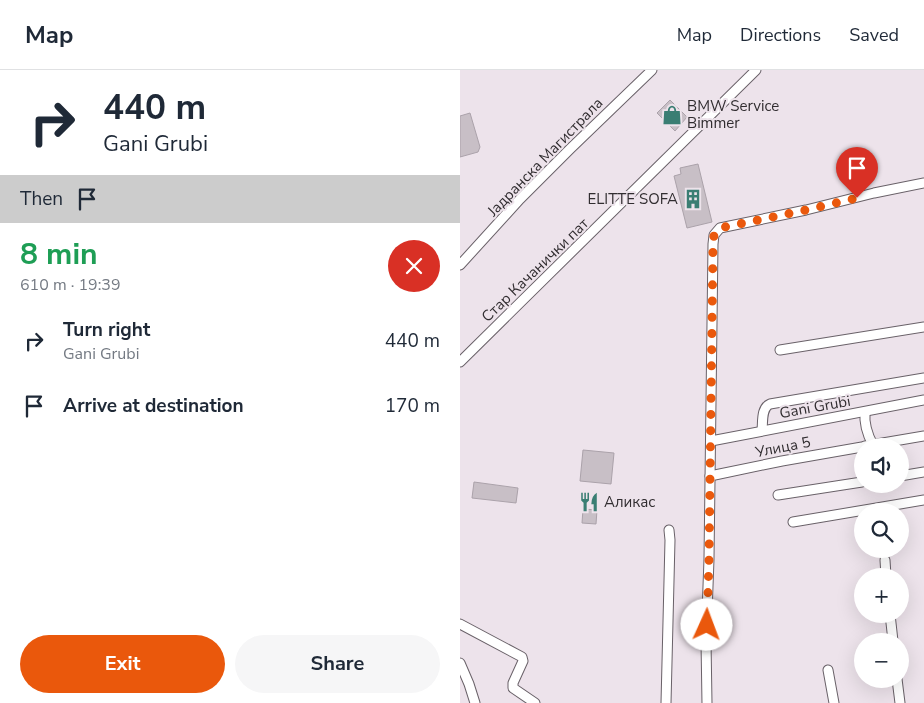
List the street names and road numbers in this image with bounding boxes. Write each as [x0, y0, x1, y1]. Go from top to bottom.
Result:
street label: Јадранска Магистрала [482, 93, 607, 222]
street label: Стар Качанички пат [477, 213, 593, 326]
street label: Gani Grubi [778, 391, 852, 423]
street label: Улица 5 [753, 432, 812, 462]

